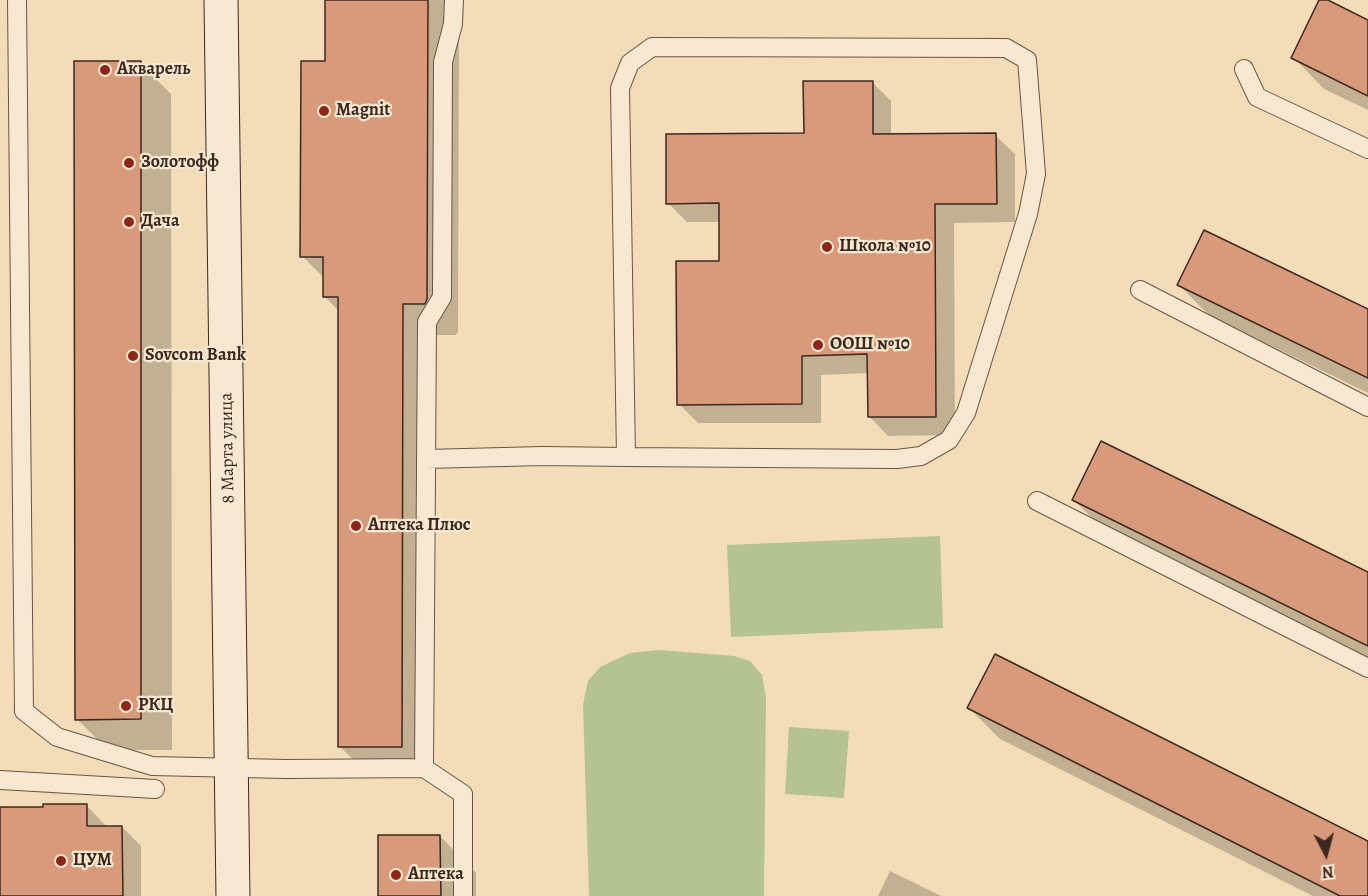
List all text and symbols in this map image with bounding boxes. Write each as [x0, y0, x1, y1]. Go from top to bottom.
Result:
place label: Акварель [117, 59, 190, 81]
marker: Акварель [98, 63, 112, 77]
place label: Magnit [336, 100, 390, 122]
marker: Magnit [317, 104, 331, 118]
place label: Золотофф [141, 152, 219, 174]
marker: Золотофф [122, 156, 136, 170]
place label: Дача [141, 211, 179, 233]
marker: Дача [122, 215, 136, 229]
place label: Школа №10 [839, 236, 931, 258]
marker: Школа №10 [820, 240, 834, 254]
place label: ООШ №10 [830, 334, 910, 356]
marker: ООШ №10 [811, 338, 825, 352]
place label: Sovcom Bank [145, 345, 246, 367]
marker: Sovcom Bank [126, 349, 140, 363]
street label: 8 Марта улица [216, 392, 240, 504]
place label: Аптека Плюс [368, 515, 471, 537]
marker: Аптека Плюс [349, 519, 363, 533]
place label: РКЦ [138, 695, 174, 717]
marker: РКЦ [119, 699, 133, 713]
north arrow [1296, 824, 1356, 884]
place label: ЦУМ [73, 850, 112, 872]
marker: ЦУМ [54, 854, 68, 868]
text: N [1321, 860, 1335, 883]
place label: Аптека [408, 864, 464, 886]
marker: Аптека [389, 868, 403, 882]

